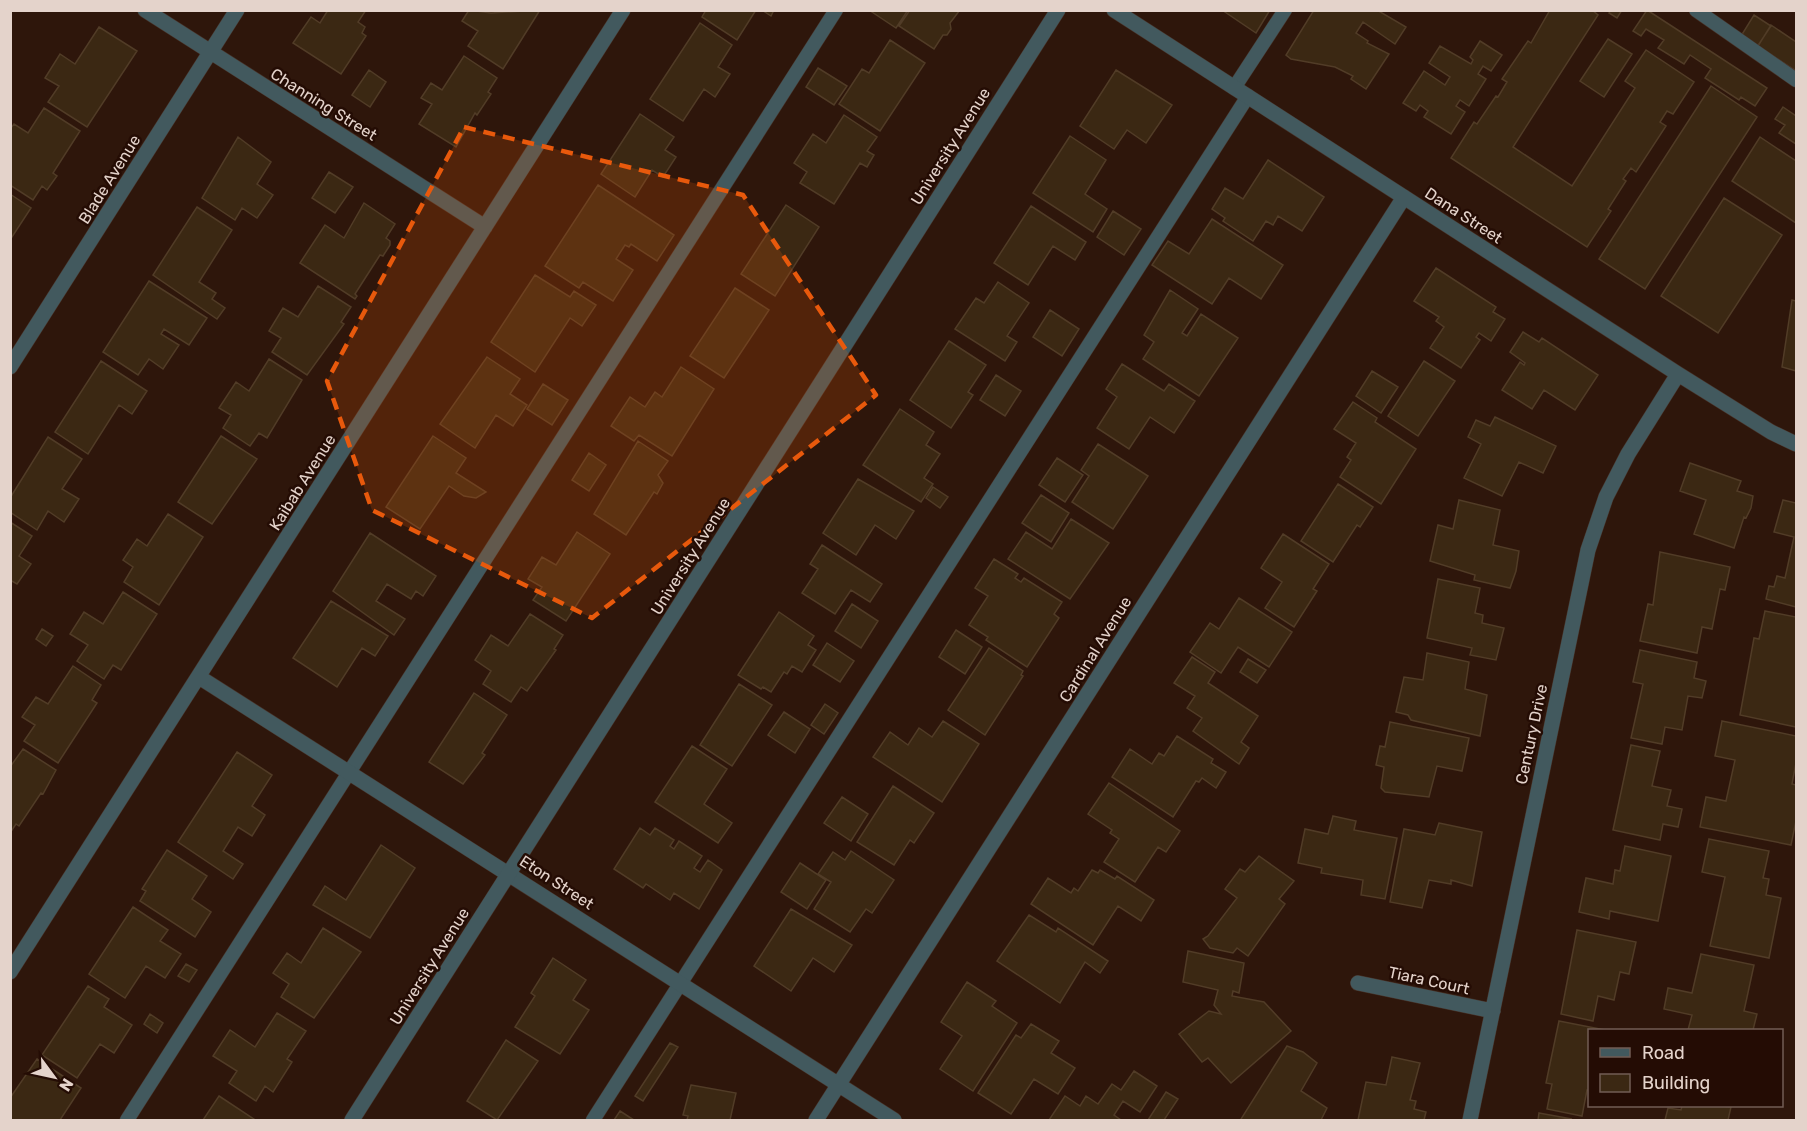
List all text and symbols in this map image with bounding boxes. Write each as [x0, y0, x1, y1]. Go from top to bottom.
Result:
street label: Channing Street [267, 64, 380, 145]
street label: University Avenue [907, 84, 994, 208]
street label: Blade Avenue [74, 131, 144, 227]
street label: Dana Street [1421, 183, 1506, 248]
street label: Kaibab Avenue [265, 431, 340, 534]
street label: University Avenue [647, 494, 734, 618]
street label: Cardinal Avenue [1055, 593, 1135, 706]
street label: Century Drive [1512, 682, 1551, 786]
street label: Eton Street [516, 851, 597, 913]
street label: University Avenue [386, 904, 473, 1028]
street label: Tiara Court [1387, 963, 1471, 998]
legend [1588, 1029, 1783, 1107]
text: Road [1642, 1042, 1685, 1064]
north arrow [24, 1047, 84, 1107]
text: Building [1642, 1072, 1710, 1094]
text: N [55, 1075, 77, 1095]

